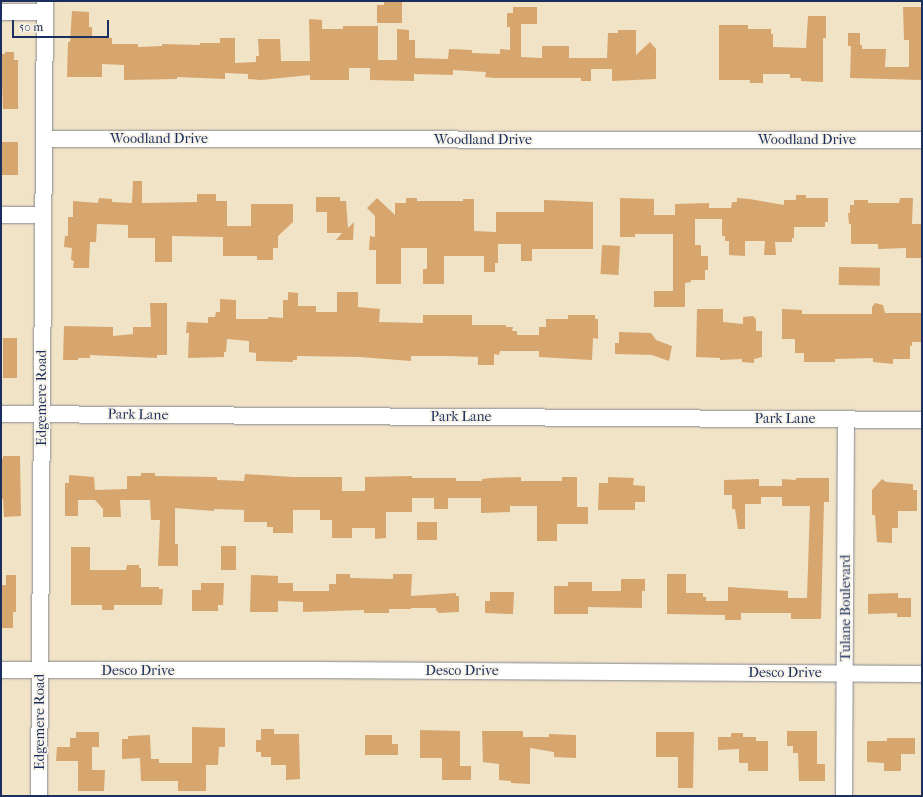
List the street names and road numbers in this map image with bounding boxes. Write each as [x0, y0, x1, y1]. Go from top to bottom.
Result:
street label: Woodland Drive [110, 131, 208, 147]
street label: Woodland Drive [434, 132, 532, 148]
street label: Woodland Drive [758, 132, 856, 148]
street label: Edgemere Road [34, 350, 50, 446]
street label: Park Lane [107, 406, 169, 424]
street label: Park Lane [431, 409, 491, 425]
street label: Park Lane [755, 411, 815, 427]
street label: Tulane Boulevard [838, 555, 854, 661]
street label: Desco Drive [101, 663, 175, 679]
street label: Desco Drive [425, 663, 499, 679]
street label: Desco Drive [748, 665, 822, 681]
street label: Edgemere Road [32, 674, 48, 770]

